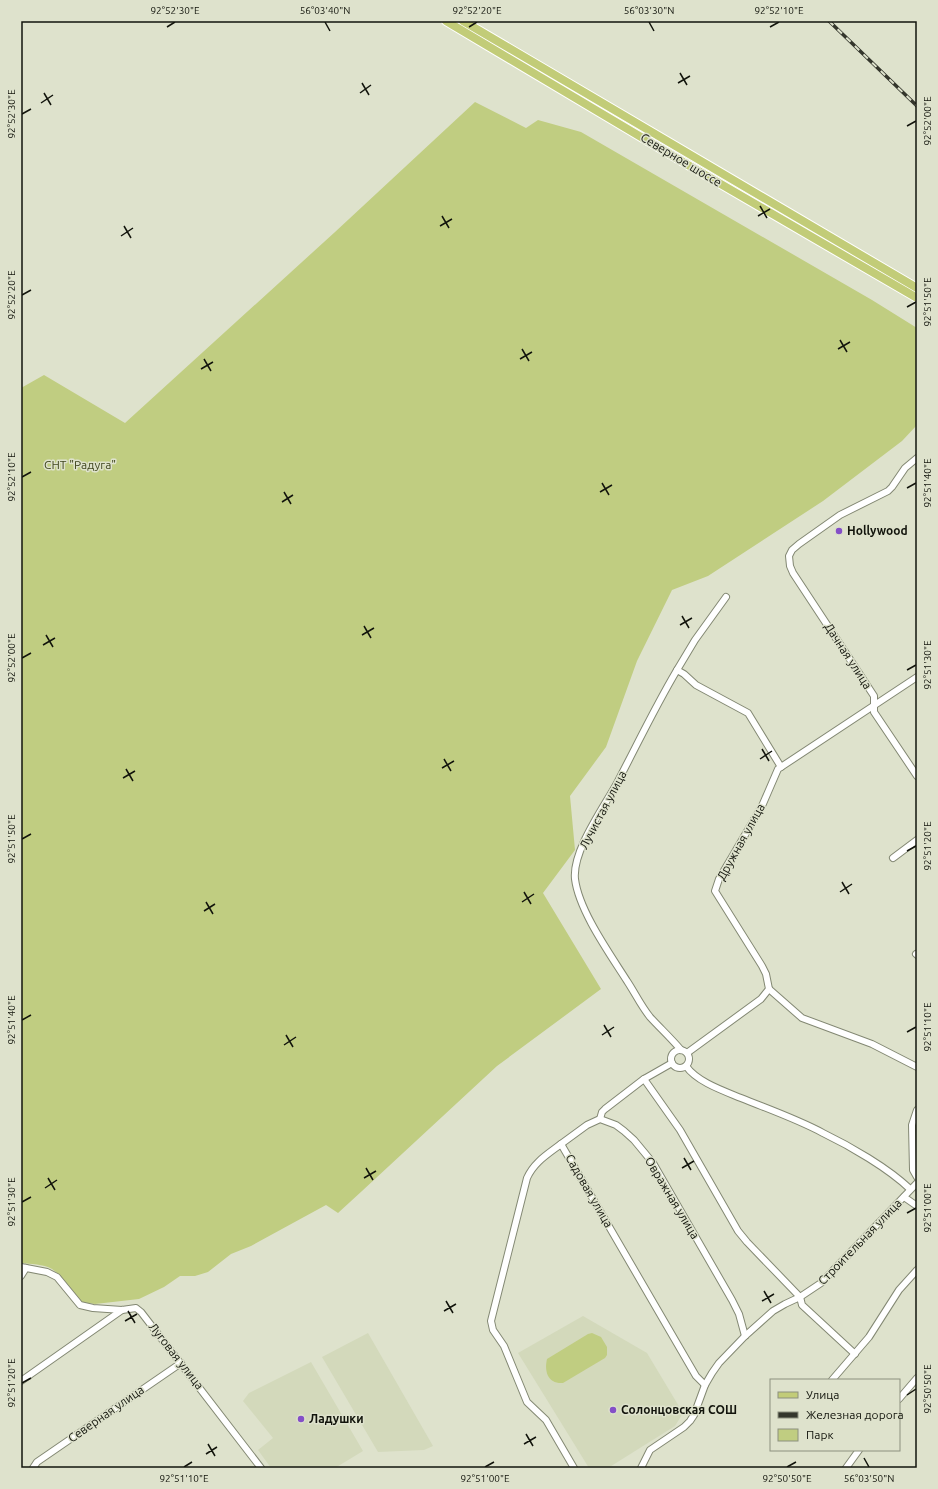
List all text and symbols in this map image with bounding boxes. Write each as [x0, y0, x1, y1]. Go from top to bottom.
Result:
text: 92°52'30"E [150, 5, 200, 16]
text: 56°03'40"N [300, 5, 350, 16]
text: 92°52'20"E [452, 5, 502, 16]
text: 56°03'30"N [624, 5, 674, 16]
text: 92°52'10"E [754, 5, 804, 16]
text: 92°52'30"E [6, 89, 17, 139]
text: 92°52'00"E [922, 96, 933, 146]
street label: Северное шоссе [638, 130, 724, 189]
text: 92°52'20"E [6, 270, 17, 320]
text: 92°51'50"E [922, 277, 933, 327]
text: 92°52'10"E [6, 452, 17, 502]
park label: СНТ "Радуга" [44, 458, 116, 471]
text: 92°51'40"E [922, 458, 933, 508]
place label: Hollywood [847, 524, 908, 537]
marker: Hollywood [834, 526, 844, 536]
street label: Дачная улица [822, 620, 875, 691]
text: 92°52'00"E [6, 633, 17, 683]
text: 92°51'30"E [922, 640, 933, 690]
street label: Лучистая улица [576, 768, 629, 851]
street label: Дружная улица [714, 801, 767, 882]
text: 92°51'50"E [6, 814, 17, 864]
text: 92°51'20"E [922, 821, 933, 871]
text: 92°51'40"E [6, 995, 17, 1045]
text: 92°51'10"E [922, 1002, 933, 1052]
street label: Садовая улица [563, 1152, 616, 1230]
street label: Овражная улица [643, 1154, 702, 1241]
text: 92°51'30"E [6, 1177, 17, 1227]
text: 92°51'00"E [922, 1183, 933, 1233]
street label: Строительная улица [815, 1196, 904, 1287]
street label: Луговая улица [146, 1320, 206, 1392]
text: 92°51'20"E [6, 1358, 17, 1408]
text: 92°50'50"E [922, 1364, 933, 1414]
legend [770, 1379, 900, 1451]
street label: Северная улица [65, 1383, 146, 1445]
text: Улица [806, 1388, 839, 1401]
place label: Солонцовская СОШ [621, 1403, 737, 1416]
marker: Солонцовская СОШ [608, 1405, 618, 1415]
text: Железная дорога [806, 1408, 904, 1421]
place label: Ладушки [309, 1412, 364, 1425]
marker: Ладушки [296, 1414, 306, 1424]
text: Парк [806, 1428, 834, 1441]
text: 92°51'10"E [159, 1473, 209, 1484]
text: 92°51'00"E [460, 1473, 510, 1484]
text: 92°50'50"E [762, 1473, 812, 1484]
text: 56°03'50"N [844, 1473, 894, 1484]

